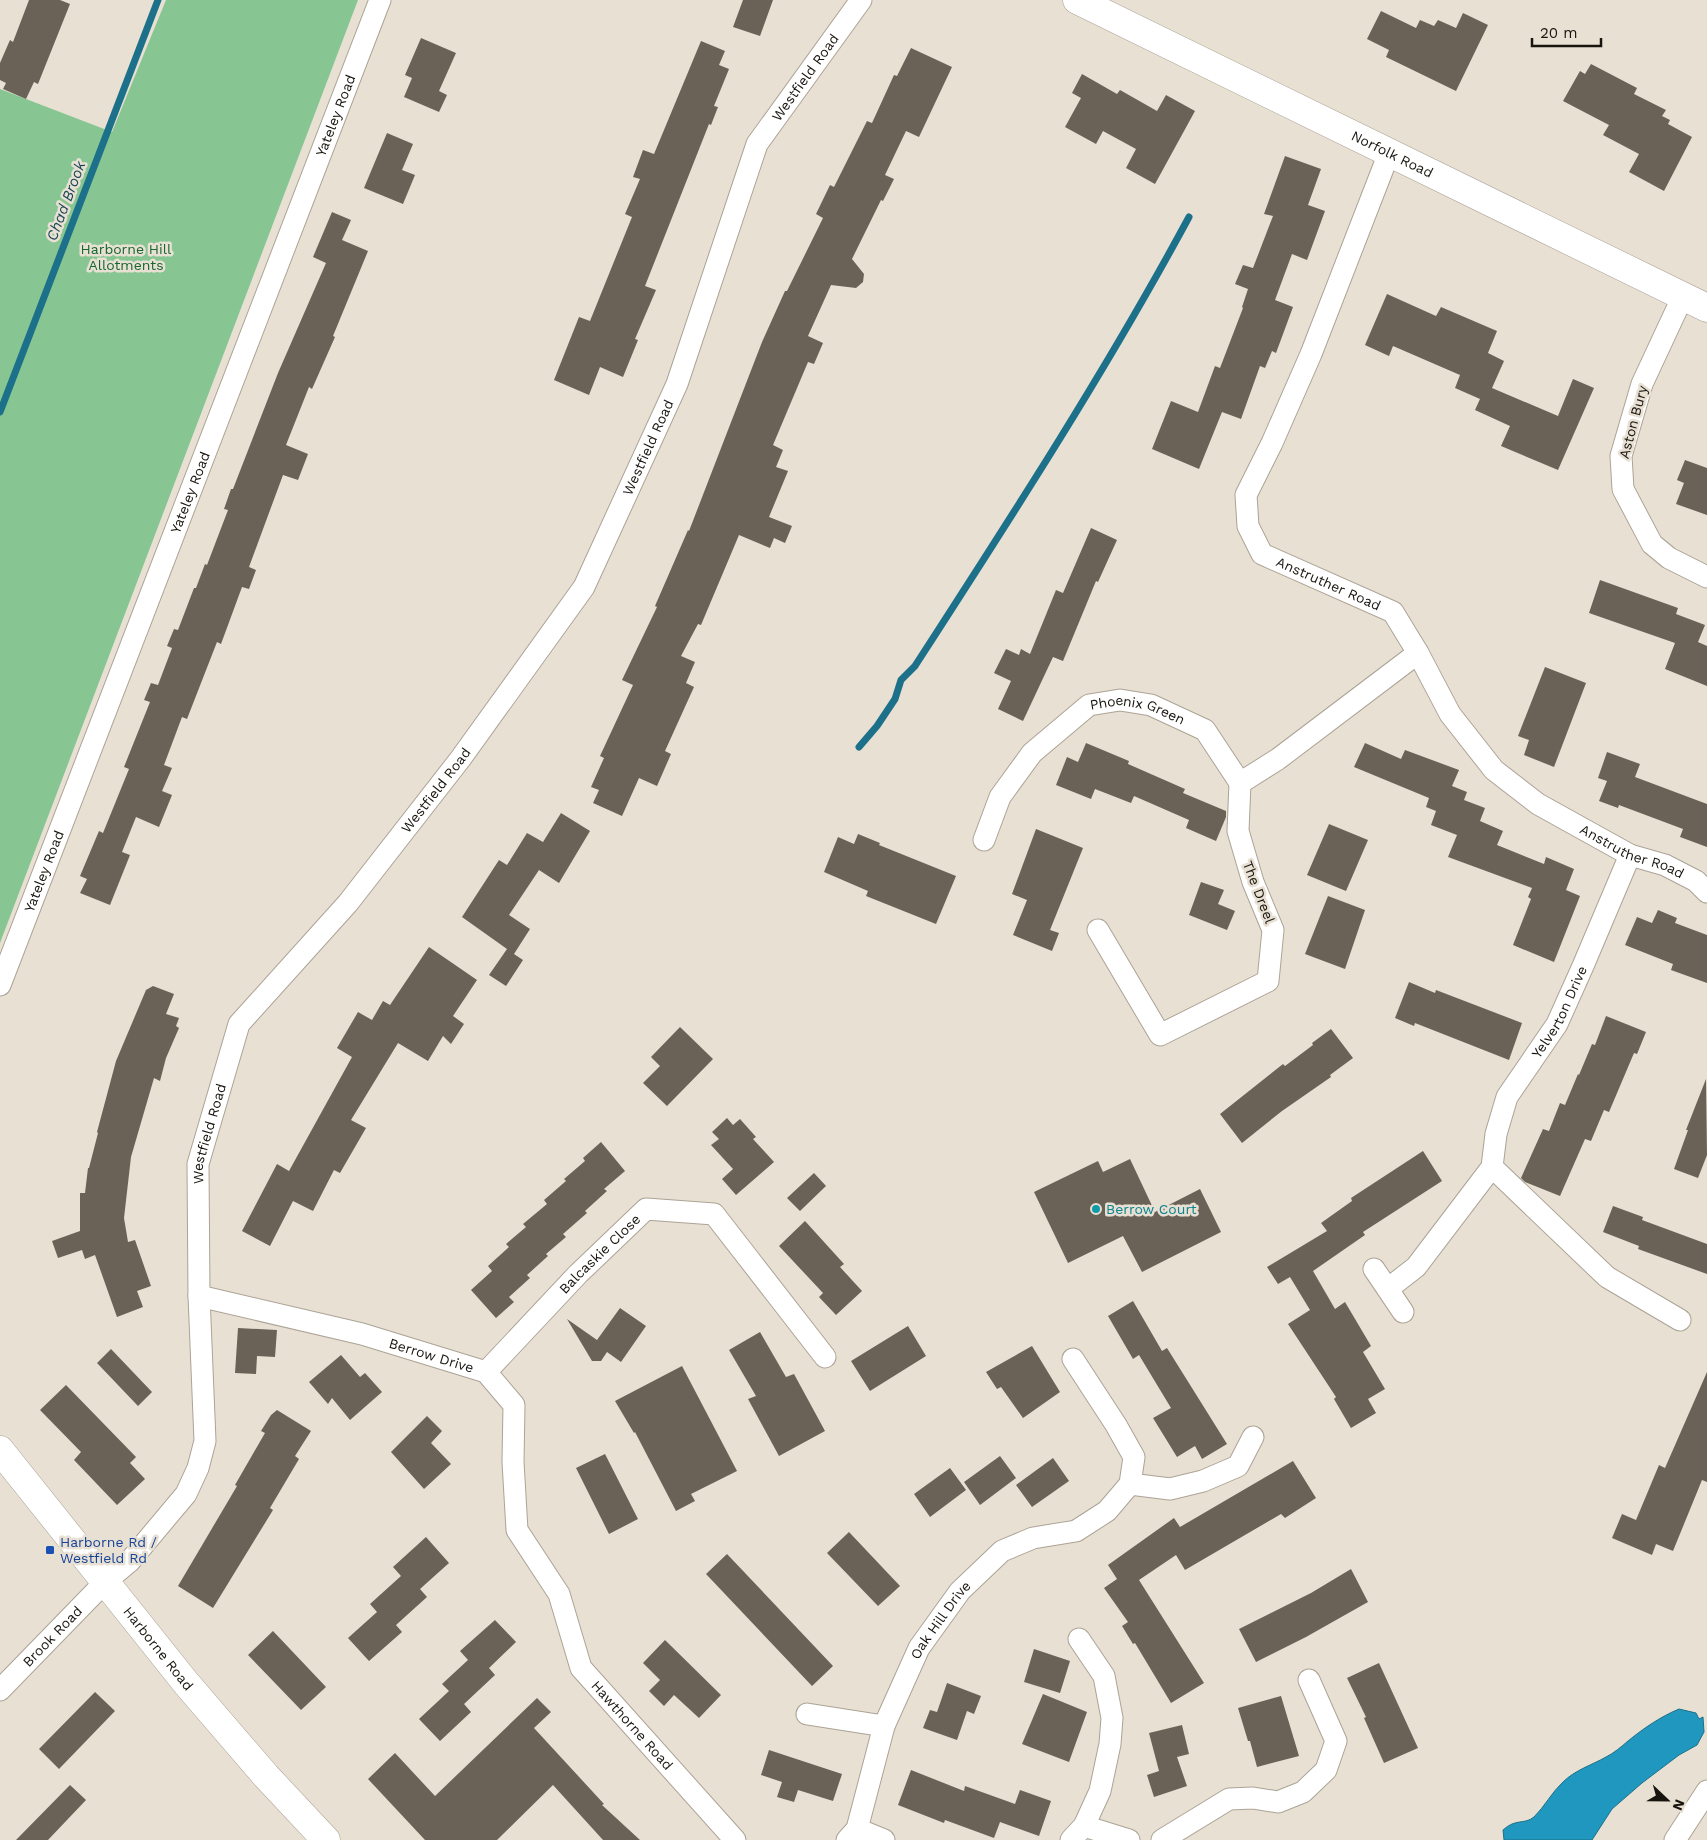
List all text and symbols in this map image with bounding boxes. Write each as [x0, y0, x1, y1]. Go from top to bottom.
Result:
scale bar [1532, 15, 1601, 47]
text: 20 m [1540, 24, 1578, 42]
street label: Westfield Road [768, 31, 842, 124]
street label: Yateley Road [312, 72, 358, 159]
street label: Norfolk Road [1349, 127, 1436, 181]
water label: Chad Brook [43, 158, 90, 243]
park label: Harborne Hill Allotments [81, 241, 172, 273]
street label: Aston Bury [1616, 383, 1651, 460]
street label: Westfield Road [619, 397, 677, 498]
street label: Yateley Road [167, 449, 213, 536]
street label: Anstruther Road [1274, 553, 1383, 614]
street label: Phoenix Green [1089, 692, 1188, 728]
street label: Westfield Road [398, 744, 474, 836]
street label: Anstruther Road [1577, 821, 1687, 881]
street label: Yateley Road [21, 828, 67, 914]
street label: The Dreel [1240, 858, 1278, 926]
street label: Yelverton Drive [1528, 963, 1590, 1061]
street label: Westfield Road [190, 1082, 229, 1184]
place label: Berrow Court [1106, 1201, 1197, 1217]
marker: Berrow Court [1090, 1203, 1102, 1215]
street label: Balcaskie Close [556, 1211, 644, 1297]
street label: Berrow Drive [387, 1335, 476, 1376]
place label: Harborne Rd / Westfield Rd [60, 1534, 157, 1566]
marker: Harborne Rd / Westfield Rd [44, 1544, 56, 1556]
street label: Oak Hill Drive [907, 1577, 974, 1661]
street label: Brook Road [19, 1603, 85, 1670]
street label: Harborne Road [120, 1603, 197, 1694]
street label: Hawthorne Road [588, 1677, 676, 1773]
north arrow [1642, 1775, 1692, 1825]
text: N [1670, 1797, 1688, 1813]

